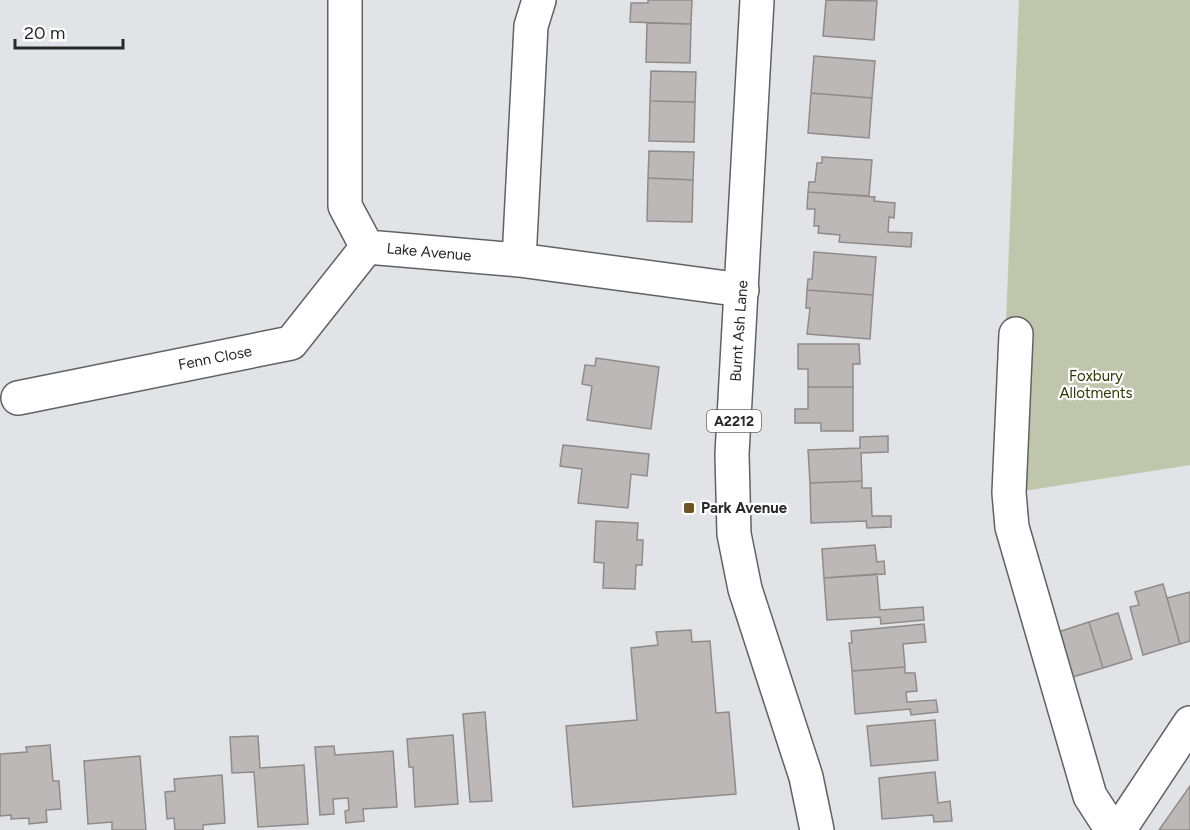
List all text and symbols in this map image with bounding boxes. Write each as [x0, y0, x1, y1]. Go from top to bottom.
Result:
scale bar [15, 12, 123, 50]
text: 20 m [24, 22, 65, 44]
street label: Lake Avenue [386, 239, 472, 265]
street label: Burnt Ash Lane [726, 280, 752, 382]
street label: Fenn Close [177, 342, 253, 374]
park label: Foxbury Allotments [1059, 367, 1133, 402]
road number: A2212 [707, 410, 761, 432]
place label: Park Avenue [701, 499, 788, 517]
marker: Park Avenue [682, 501, 696, 515]

